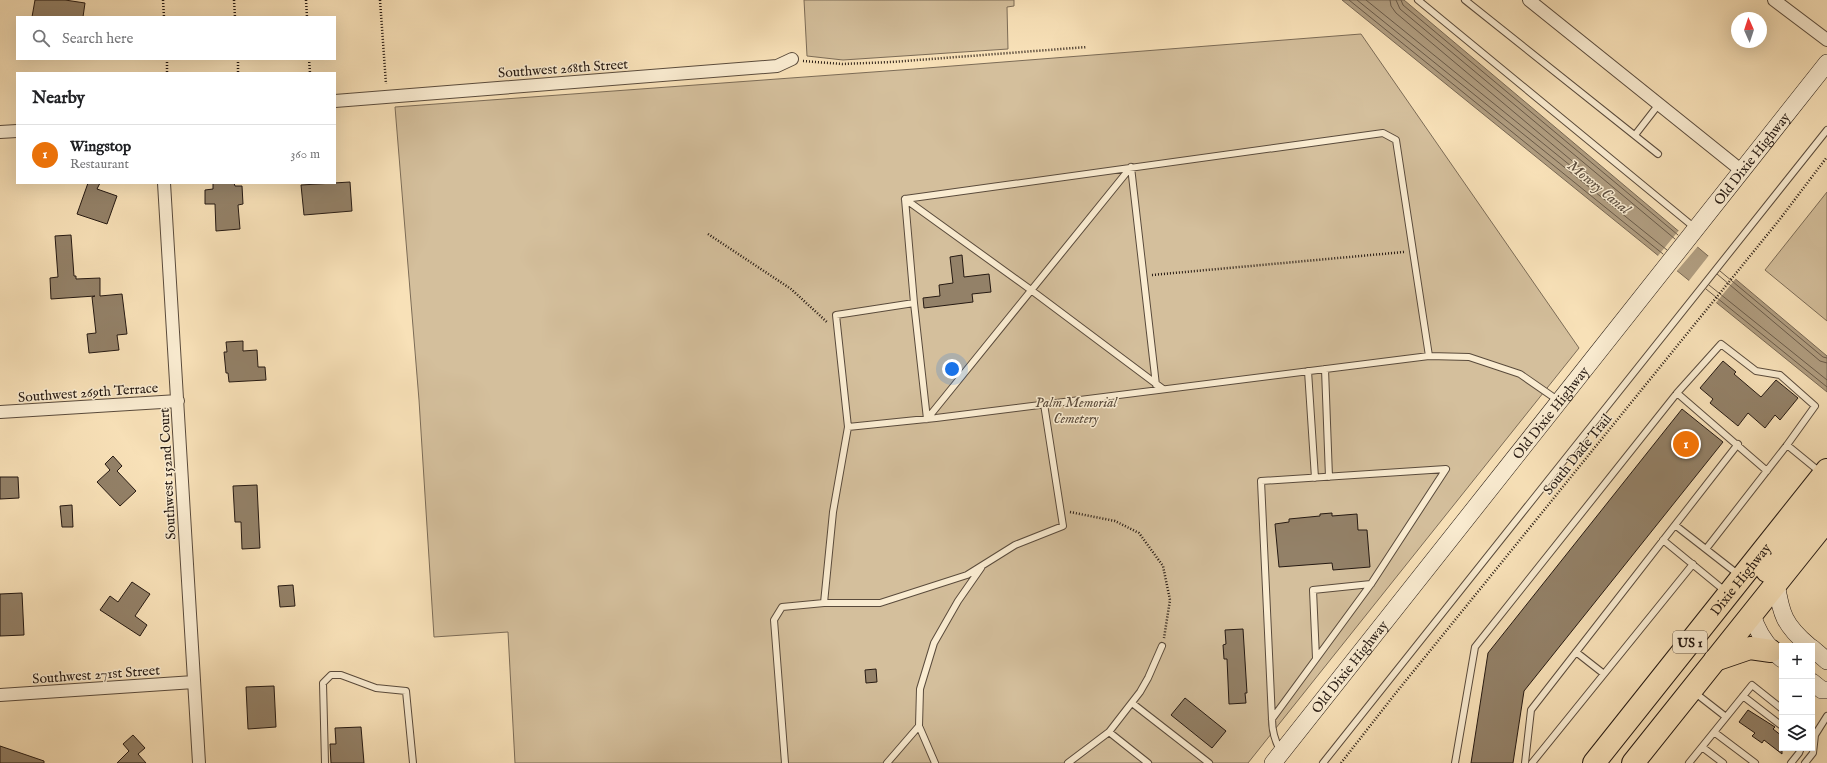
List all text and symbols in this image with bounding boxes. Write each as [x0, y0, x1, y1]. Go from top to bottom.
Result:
north arrow [1731, 12, 1767, 48]
search box [16, 16, 336, 60]
icon: search [30, 27, 52, 49]
text: Search here [62, 29, 133, 48]
street label: Southwest 268th Street [497, 55, 629, 83]
text: Nearby [32, 88, 85, 109]
street label: Old Dixie Highway [1710, 109, 1795, 209]
text: Wingstop [70, 137, 131, 156]
text: 1 [43, 146, 47, 163]
text: 360 m [290, 146, 320, 163]
text: Restaurant [70, 156, 129, 173]
water label: Mowry Canal [1563, 156, 1635, 220]
your location [942, 359, 962, 379]
street label: Old Dixie Highway [1509, 363, 1594, 463]
street label: Southwest 269th Terrace [17, 379, 159, 407]
park label: Palm Memorial Cemetery [1035, 394, 1118, 428]
street label: Southwest 152nd Court [156, 407, 180, 540]
street label: South Dade Trail [1540, 410, 1616, 499]
pin: 1 [1673, 429, 1699, 459]
street label: Dixie Highway [1707, 540, 1775, 620]
street label: Old Dixie Highway [1308, 617, 1392, 717]
road number: US 1 [1673, 631, 1707, 653]
map controls [1779, 643, 1815, 751]
button: + [1779, 643, 1815, 679]
street label: Southwest 271st Street [32, 662, 161, 688]
button: − [1779, 679, 1815, 715]
button: layers [1779, 715, 1815, 751]

